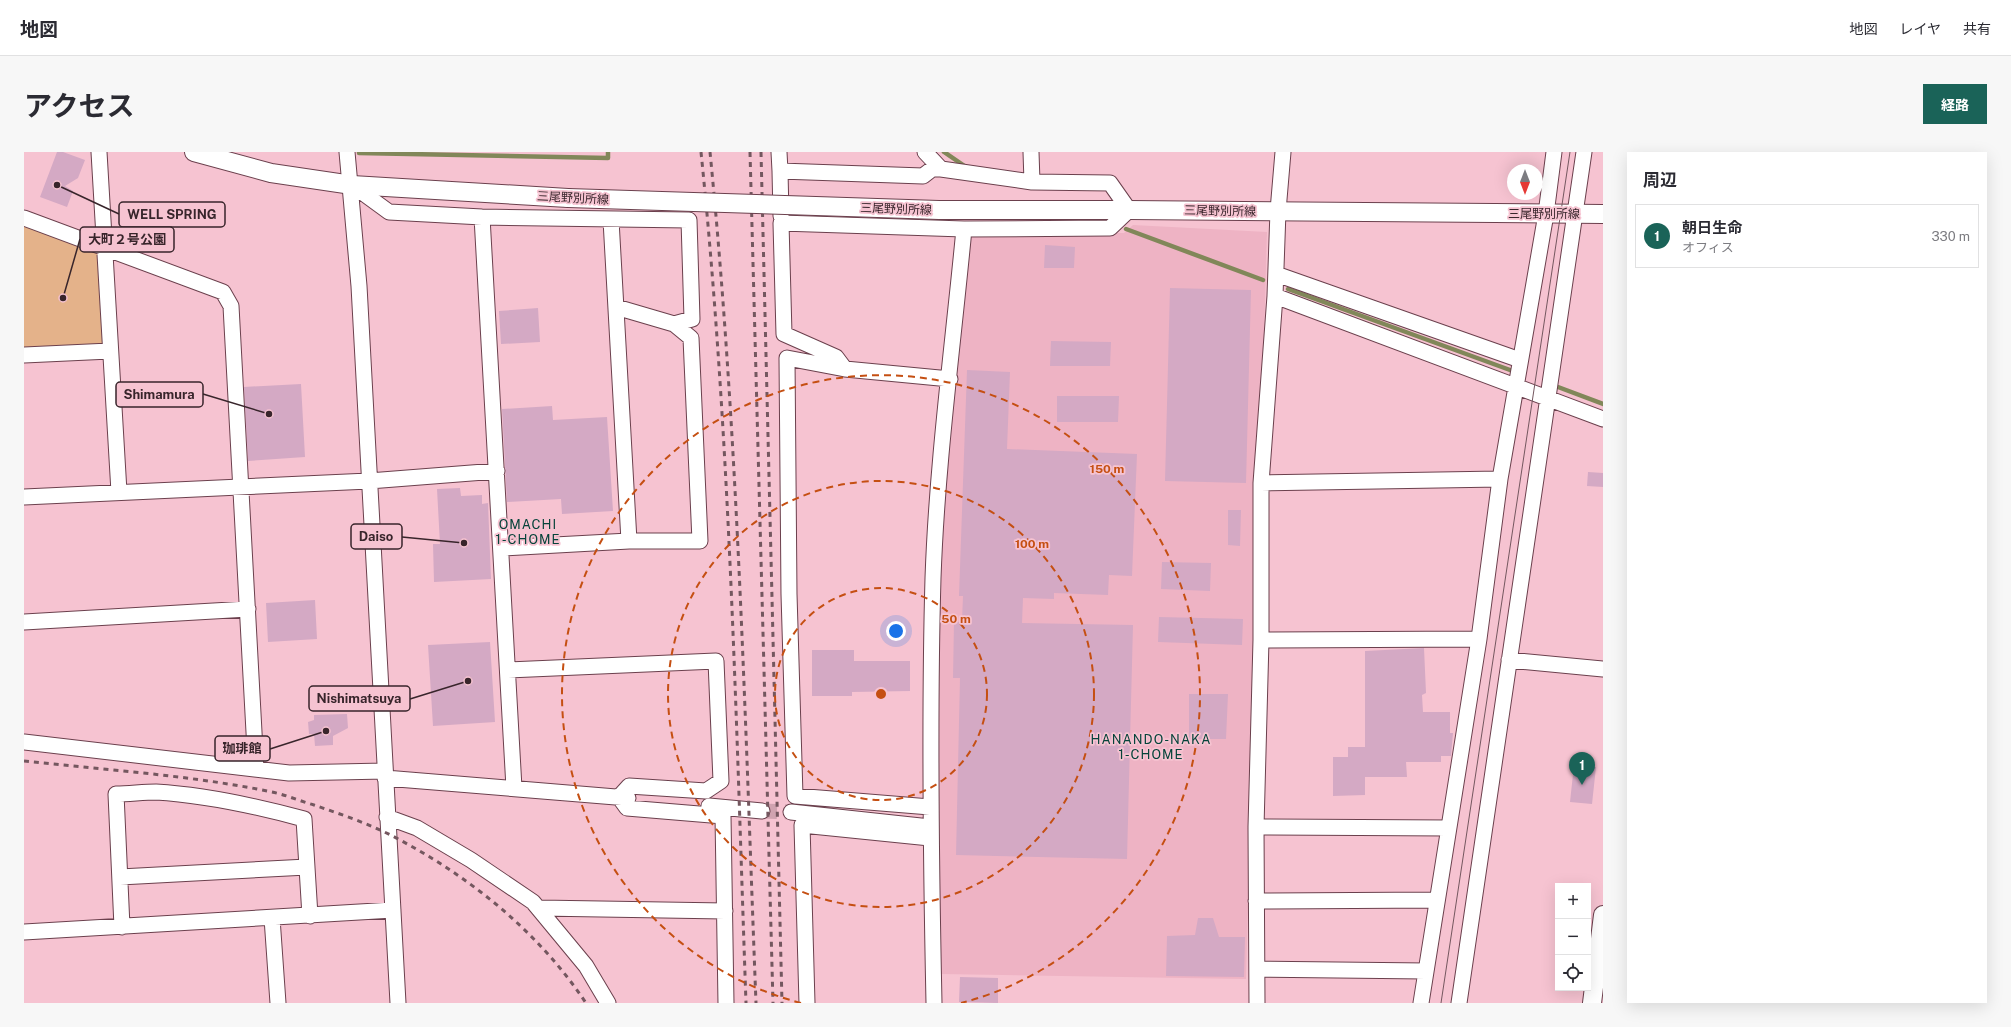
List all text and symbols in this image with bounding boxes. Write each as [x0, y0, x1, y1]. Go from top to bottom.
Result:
text: 地図 [20, 18, 58, 40]
text: 地図 [1849, 21, 1877, 37]
text: レイヤ [1899, 21, 1941, 37]
text: 共有 [1963, 21, 1991, 37]
button: 経路 [1923, 84, 1987, 124]
text: アクセス [24, 89, 135, 122]
north arrow [1507, 164, 1543, 200]
text: 周辺 [1643, 170, 1677, 190]
street label: 三尾野別所線 [537, 189, 609, 207]
street label: 三尾野別所線 [860, 201, 932, 217]
callout: WELL SPRING [119, 202, 225, 227]
street label: 三尾野別所線 [1184, 203, 1256, 219]
text: WELL SPRING [127, 207, 217, 222]
street label: 三尾野別所線 [1508, 207, 1580, 221]
text: 朝日生命 [1682, 219, 1742, 236]
callout: 大町２号公園 [80, 227, 174, 252]
text: 1 [1654, 229, 1660, 244]
text: 330 m [1931, 229, 1970, 244]
text: 大町２号公園 [88, 232, 166, 247]
text: オフィス [1682, 240, 1734, 255]
callout: Shimamura [116, 382, 203, 407]
text: Shimamura [123, 387, 195, 402]
text: 150 m [1090, 462, 1124, 476]
district label: OMACHI 1-CHOME [495, 517, 561, 547]
callout: Daiso [351, 524, 402, 549]
text: Daiso [359, 529, 393, 544]
text: 100 m [1015, 537, 1049, 551]
text: 50 m [941, 612, 971, 626]
your location [886, 621, 906, 641]
callout: Nishimatsuya [309, 686, 410, 711]
centre of rings [874, 687, 888, 701]
text: Nishimatsuya [317, 691, 401, 706]
district label: HANANDO-NAKA 1-CHOME [1091, 732, 1211, 762]
callout: 珈琲館 [215, 736, 270, 761]
text: 珈琲館 [222, 741, 262, 756]
pin: 1 [1569, 752, 1595, 785]
map controls [1555, 883, 1591, 991]
button: + [1555, 883, 1591, 919]
button: − [1555, 919, 1591, 955]
button: locate [1555, 955, 1591, 991]

